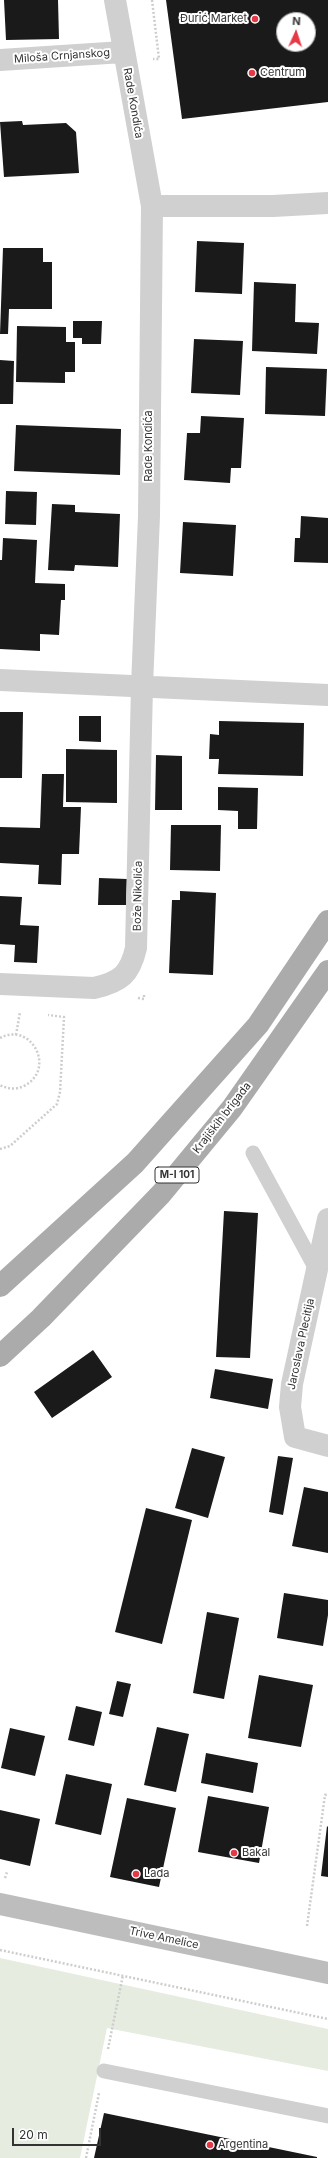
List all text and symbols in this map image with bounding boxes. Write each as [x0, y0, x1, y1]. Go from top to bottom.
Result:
place label: Đurić Market [180, 12, 247, 26]
north arrow [276, 12, 316, 52]
marker: Đurić Market [250, 14, 260, 24]
text: N [292, 14, 301, 28]
street label: Miloša Crnjanskog [14, 46, 110, 66]
place label: Centrum [260, 66, 305, 80]
street label: Rade Kondića [120, 67, 146, 139]
marker: Centrum [247, 68, 257, 78]
street label: Rade Kondića [142, 410, 156, 482]
street label: Bože Nikolića [131, 861, 145, 931]
street label: Krajiških brigada [190, 1080, 254, 1156]
road number: M-I 101 [155, 1167, 199, 1183]
street label: Jaroslava Plecitija [285, 1297, 317, 1391]
place label: Bakal [242, 1846, 270, 1860]
marker: Bakal [229, 1848, 239, 1858]
place label: Lada [144, 1867, 169, 1881]
marker: Lada [131, 1869, 141, 1879]
street label: Trive Amelice [128, 1924, 200, 1952]
scale bar [14, 2120, 103, 2146]
text: 20 m [19, 2127, 48, 2142]
place label: Argentina [218, 2138, 268, 2152]
marker: Argentina [205, 2140, 215, 2150]

